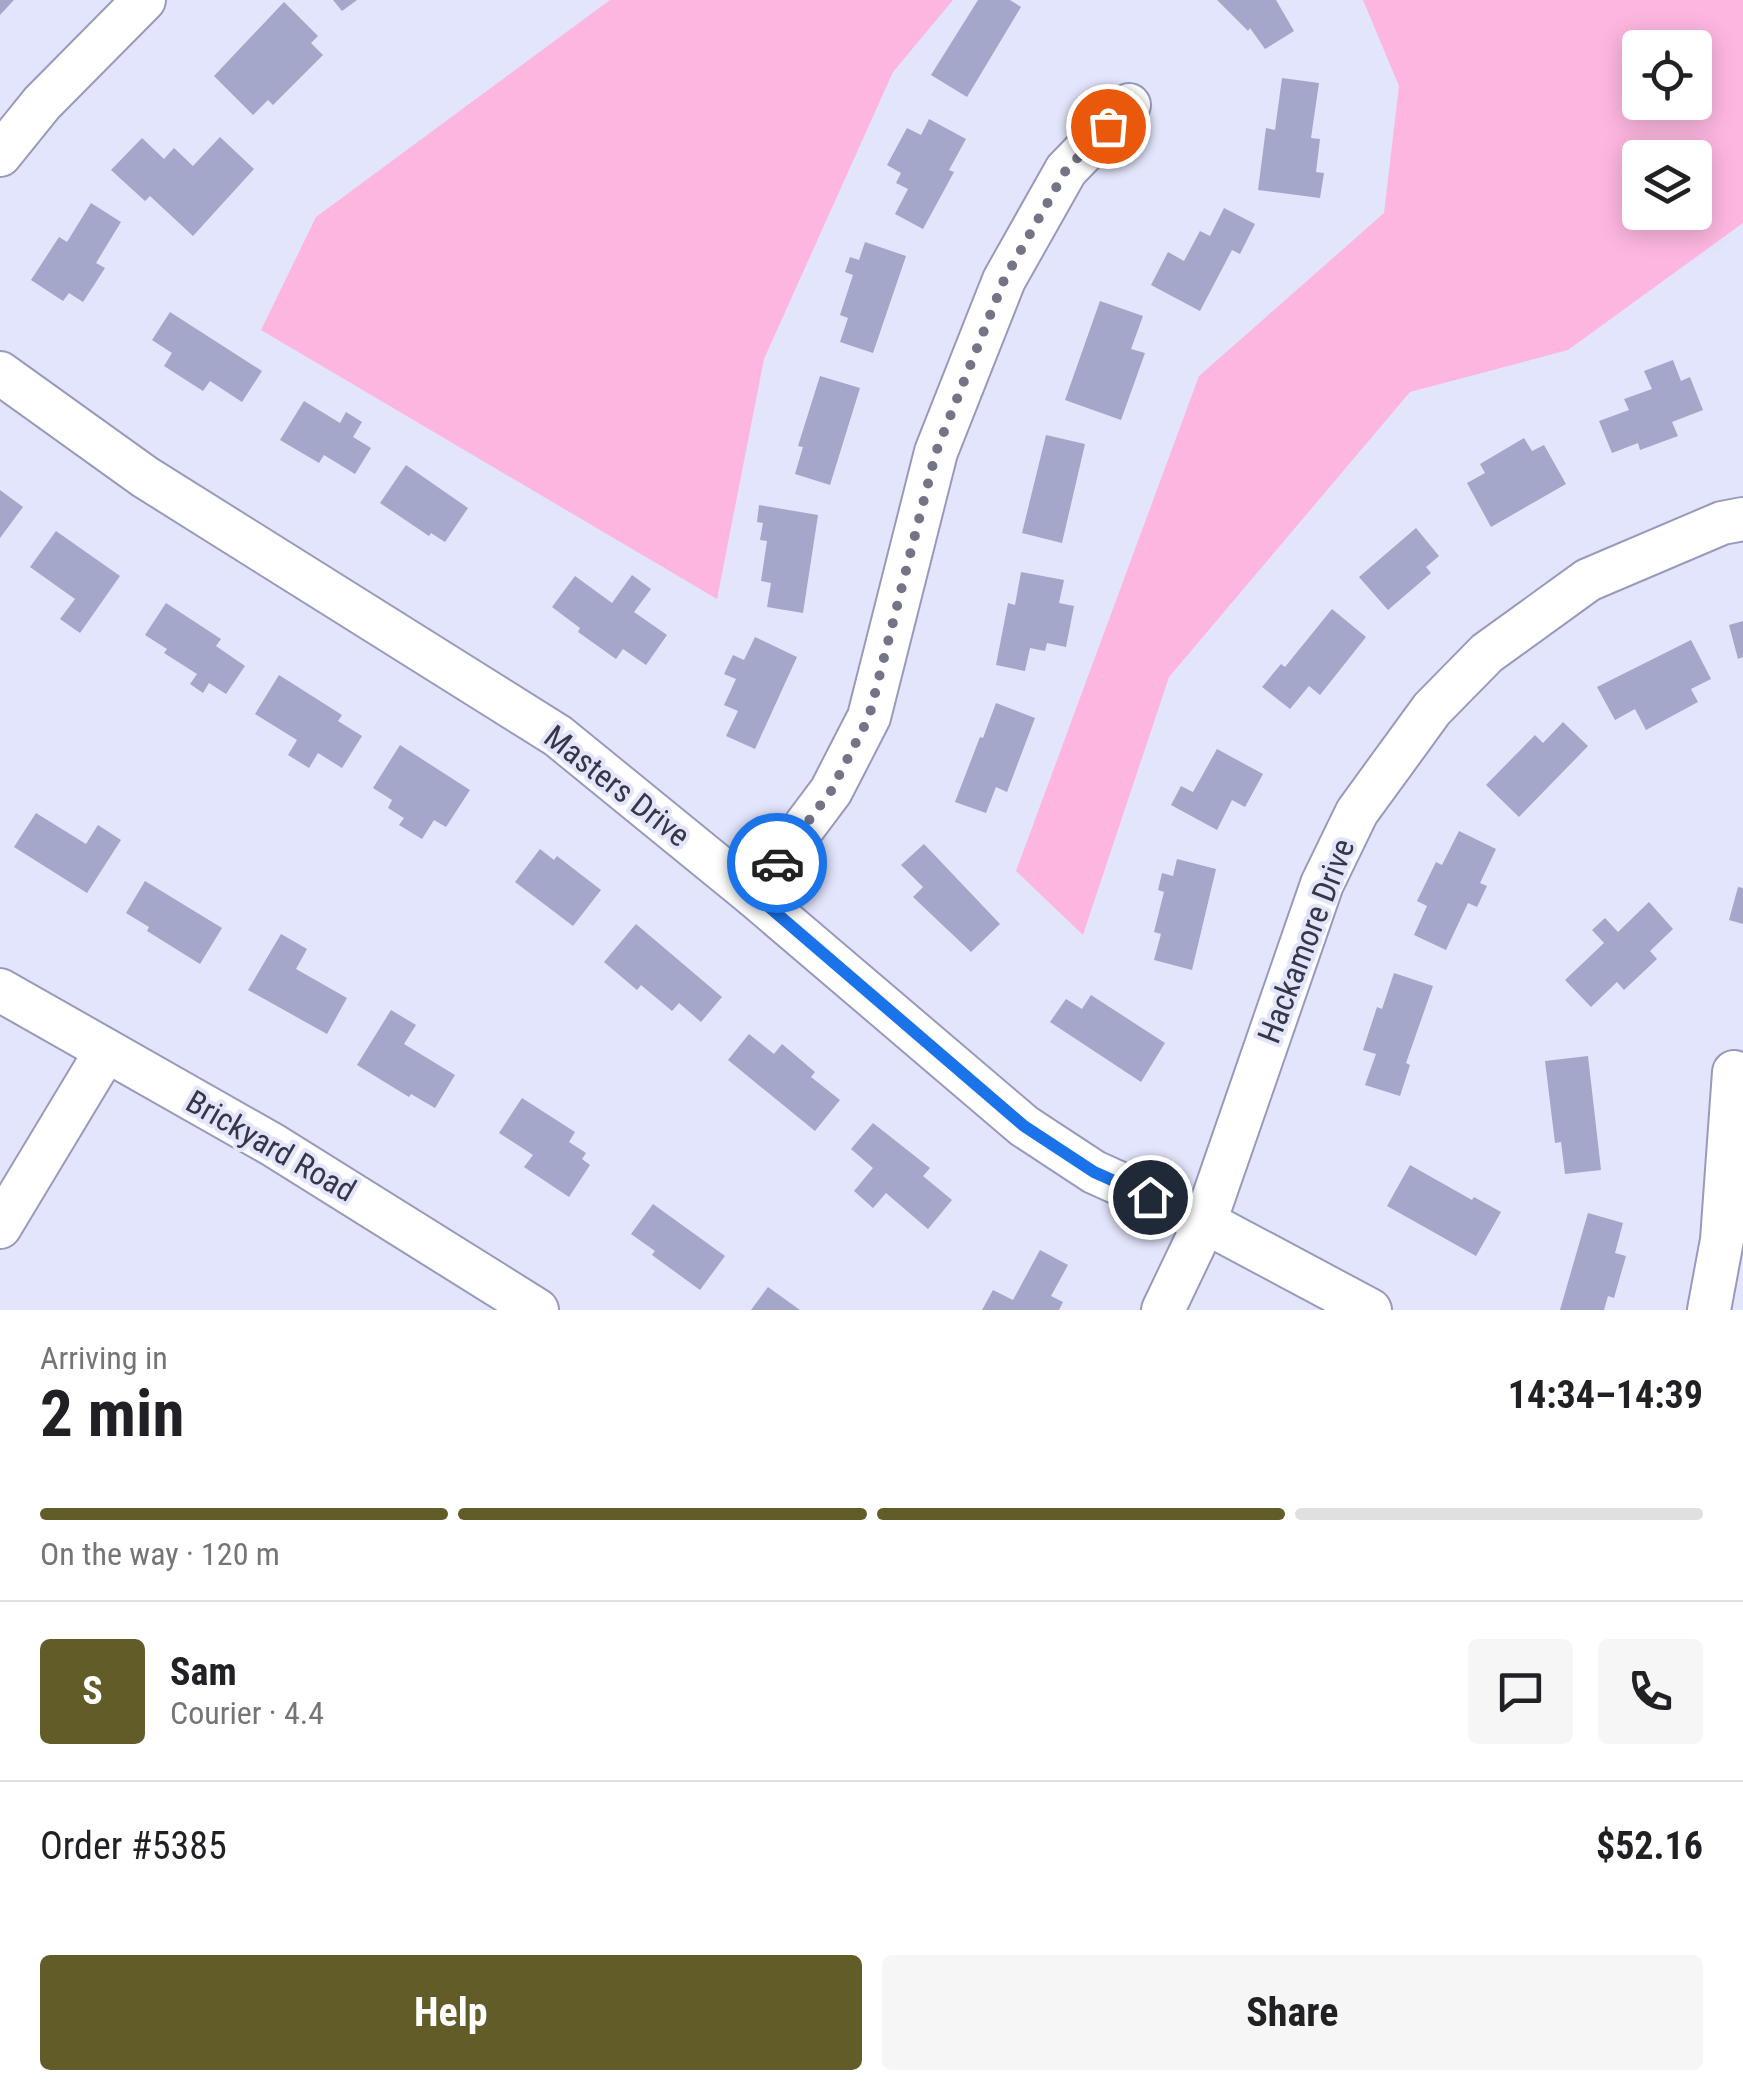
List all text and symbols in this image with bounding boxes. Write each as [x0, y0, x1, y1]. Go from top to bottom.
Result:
map controls [1622, 30, 1712, 230]
button: locate [1622, 30, 1712, 120]
pin [1066, 84, 1151, 169]
icon: bag [1081, 99, 1136, 154]
button: layers [1622, 140, 1712, 230]
street label: Masters Drive [537, 717, 697, 855]
courier [727, 813, 827, 913]
street label: Hackamore Drive [1250, 834, 1362, 1048]
icon: car [750, 836, 805, 891]
street label: Brickyard Road [180, 1082, 362, 1210]
pin [1108, 1155, 1193, 1240]
icon: home [1123, 1170, 1178, 1225]
text: Arriving in [40, 1339, 168, 1377]
text: 14:34–14:39 [1508, 1373, 1703, 1417]
text: 2 min [40, 1376, 184, 1452]
text: On the way · 120 m [40, 1535, 280, 1573]
button: chat [1468, 1639, 1573, 1744]
button: phone [1598, 1639, 1703, 1744]
text: Sam [170, 1650, 237, 1694]
text: S [82, 1669, 103, 1713]
text: Courier · 4.4 [170, 1694, 324, 1732]
text: Order #5385 [40, 1824, 227, 1868]
text: $52.16 [1596, 1824, 1703, 1868]
button: Help [40, 1955, 862, 2070]
button: Share [882, 1955, 1703, 2070]

